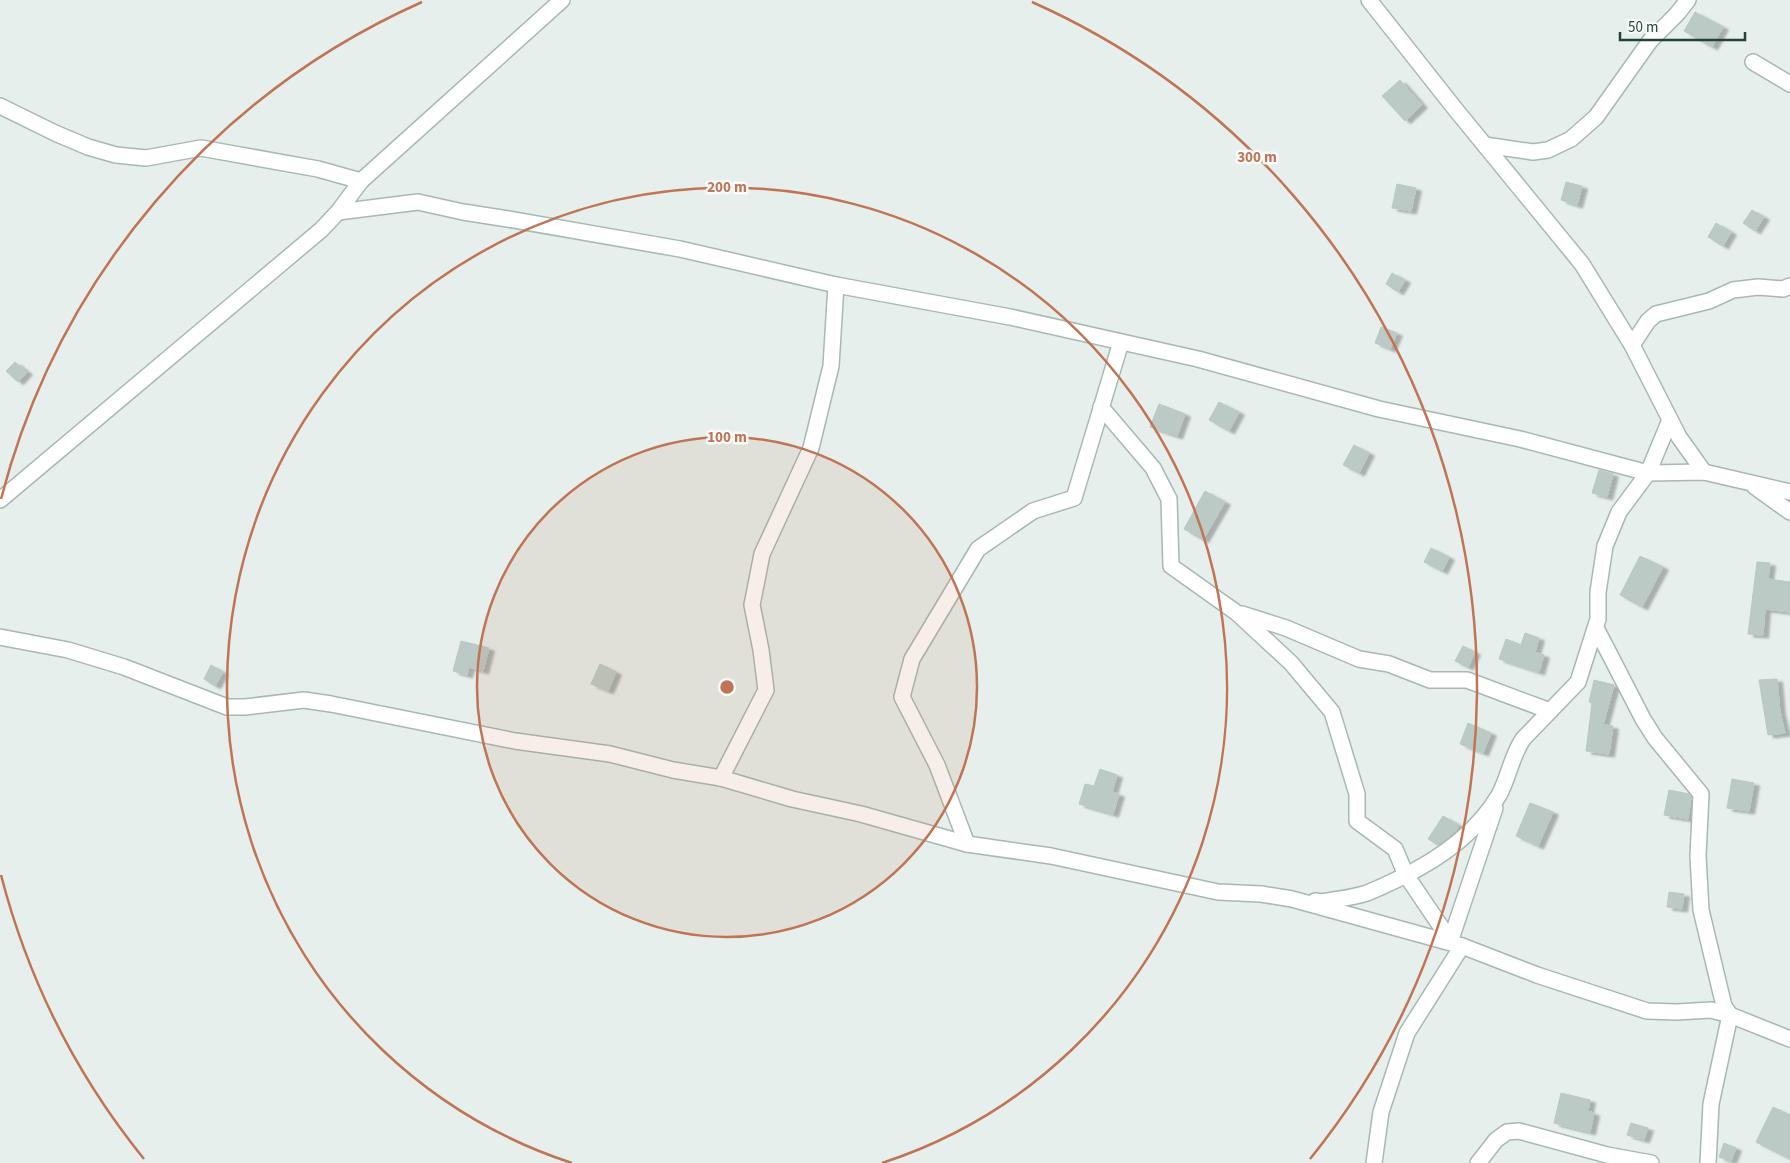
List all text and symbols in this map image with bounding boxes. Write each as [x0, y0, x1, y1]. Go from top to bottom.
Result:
scale bar [1620, 10, 1745, 42]
text: 50 m [1628, 17, 1658, 38]
text: 300 m [1237, 147, 1277, 168]
text: 200 m [707, 177, 747, 198]
text: 100 m [707, 427, 747, 448]
centre of rings [718, 678, 736, 696]

